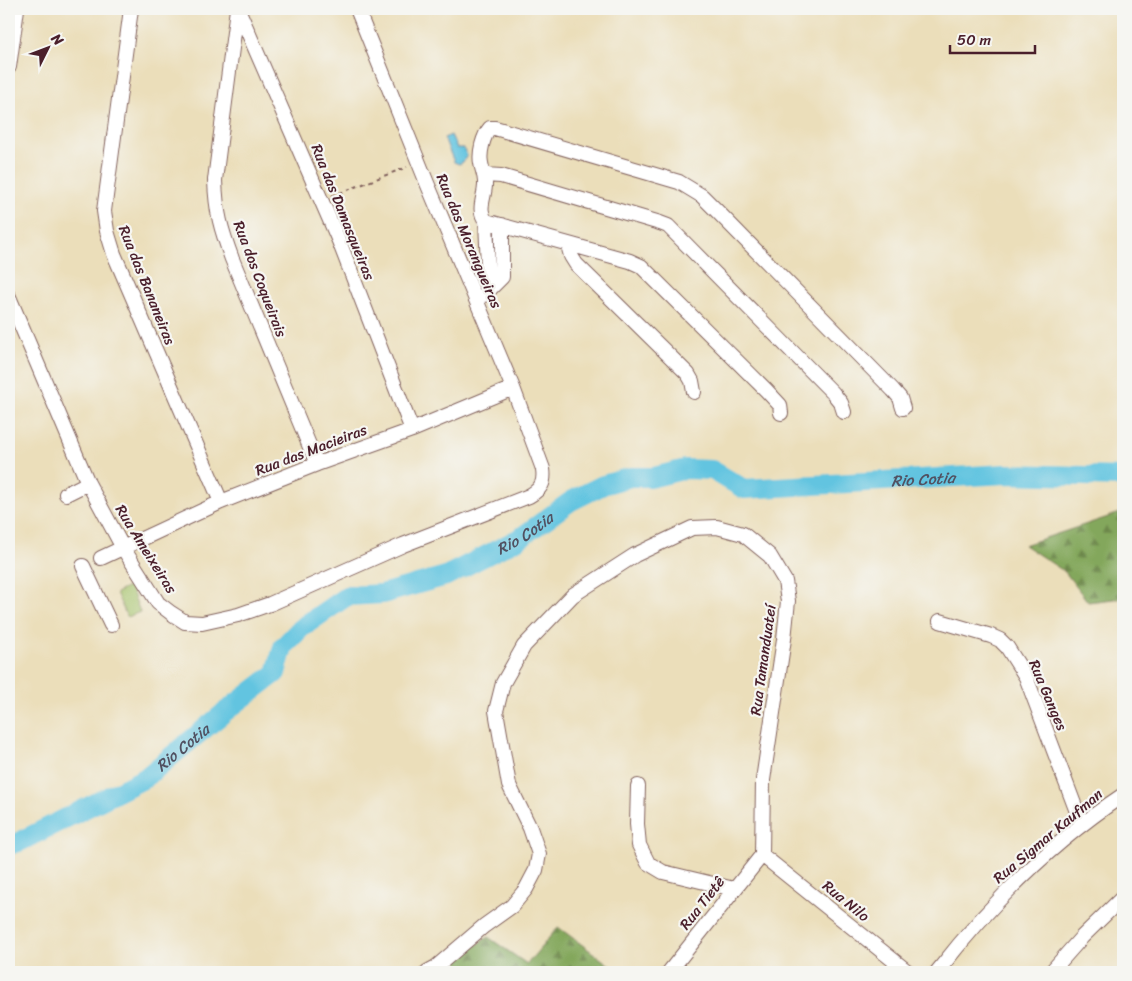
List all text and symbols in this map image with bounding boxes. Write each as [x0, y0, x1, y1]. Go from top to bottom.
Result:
north arrow [22, 22, 72, 72]
scale bar [950, 22, 1034, 54]
text: N [44, 27, 70, 52]
text: 50 m [957, 27, 992, 53]
street label: Rua das Damasqueiras [304, 140, 382, 284]
street label: Rua das Morangueiras [429, 169, 509, 313]
street label: Rua dos Coqueirais [226, 217, 294, 341]
street label: Rua das Bananeiras [111, 221, 183, 349]
street label: Rua das Macieiras [251, 417, 371, 483]
water label: Rio Cotia [890, 463, 958, 496]
street label: Rua Ameixeiras [108, 499, 184, 599]
water label: Rio Cotia [491, 503, 561, 563]
street label: Rua Tamanduateí [742, 601, 784, 717]
street label: Rua Ganges [1021, 655, 1075, 735]
water label: Rio Cotia [149, 715, 218, 779]
street label: Rua Sigmar Kaufman [987, 782, 1109, 890]
street label: Rua Tietê [672, 870, 732, 936]
street label: Rua Nilo [816, 874, 876, 929]

